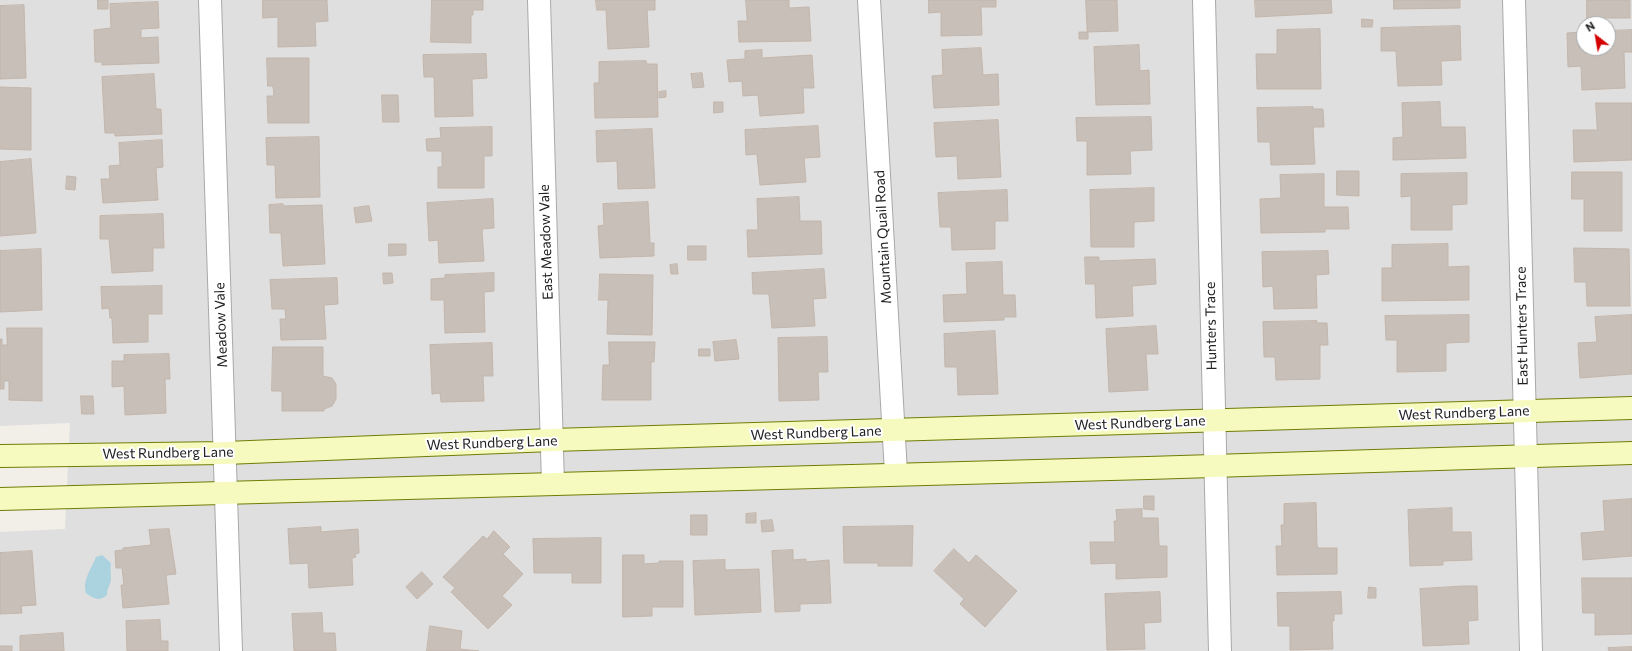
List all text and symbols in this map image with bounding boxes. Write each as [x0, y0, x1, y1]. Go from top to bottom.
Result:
north arrow [1576, 16, 1616, 56]
text: N [1583, 18, 1597, 34]
street label: Mountain Quail Road [871, 170, 895, 304]
street label: East Meadow Vale [536, 184, 556, 300]
street label: East Hunters Trace [1513, 266, 1531, 386]
street label: Meadow Vale [211, 282, 231, 368]
street label: Hunters Trace [1202, 282, 1220, 370]
street label: West Rundberg Lane [1398, 402, 1530, 424]
street label: West Rundberg Lane [1074, 412, 1206, 434]
street label: West Rundberg Lane [750, 422, 882, 444]
street label: West Rundberg Lane [426, 432, 558, 454]
street label: West Rundberg Lane [102, 443, 234, 463]

